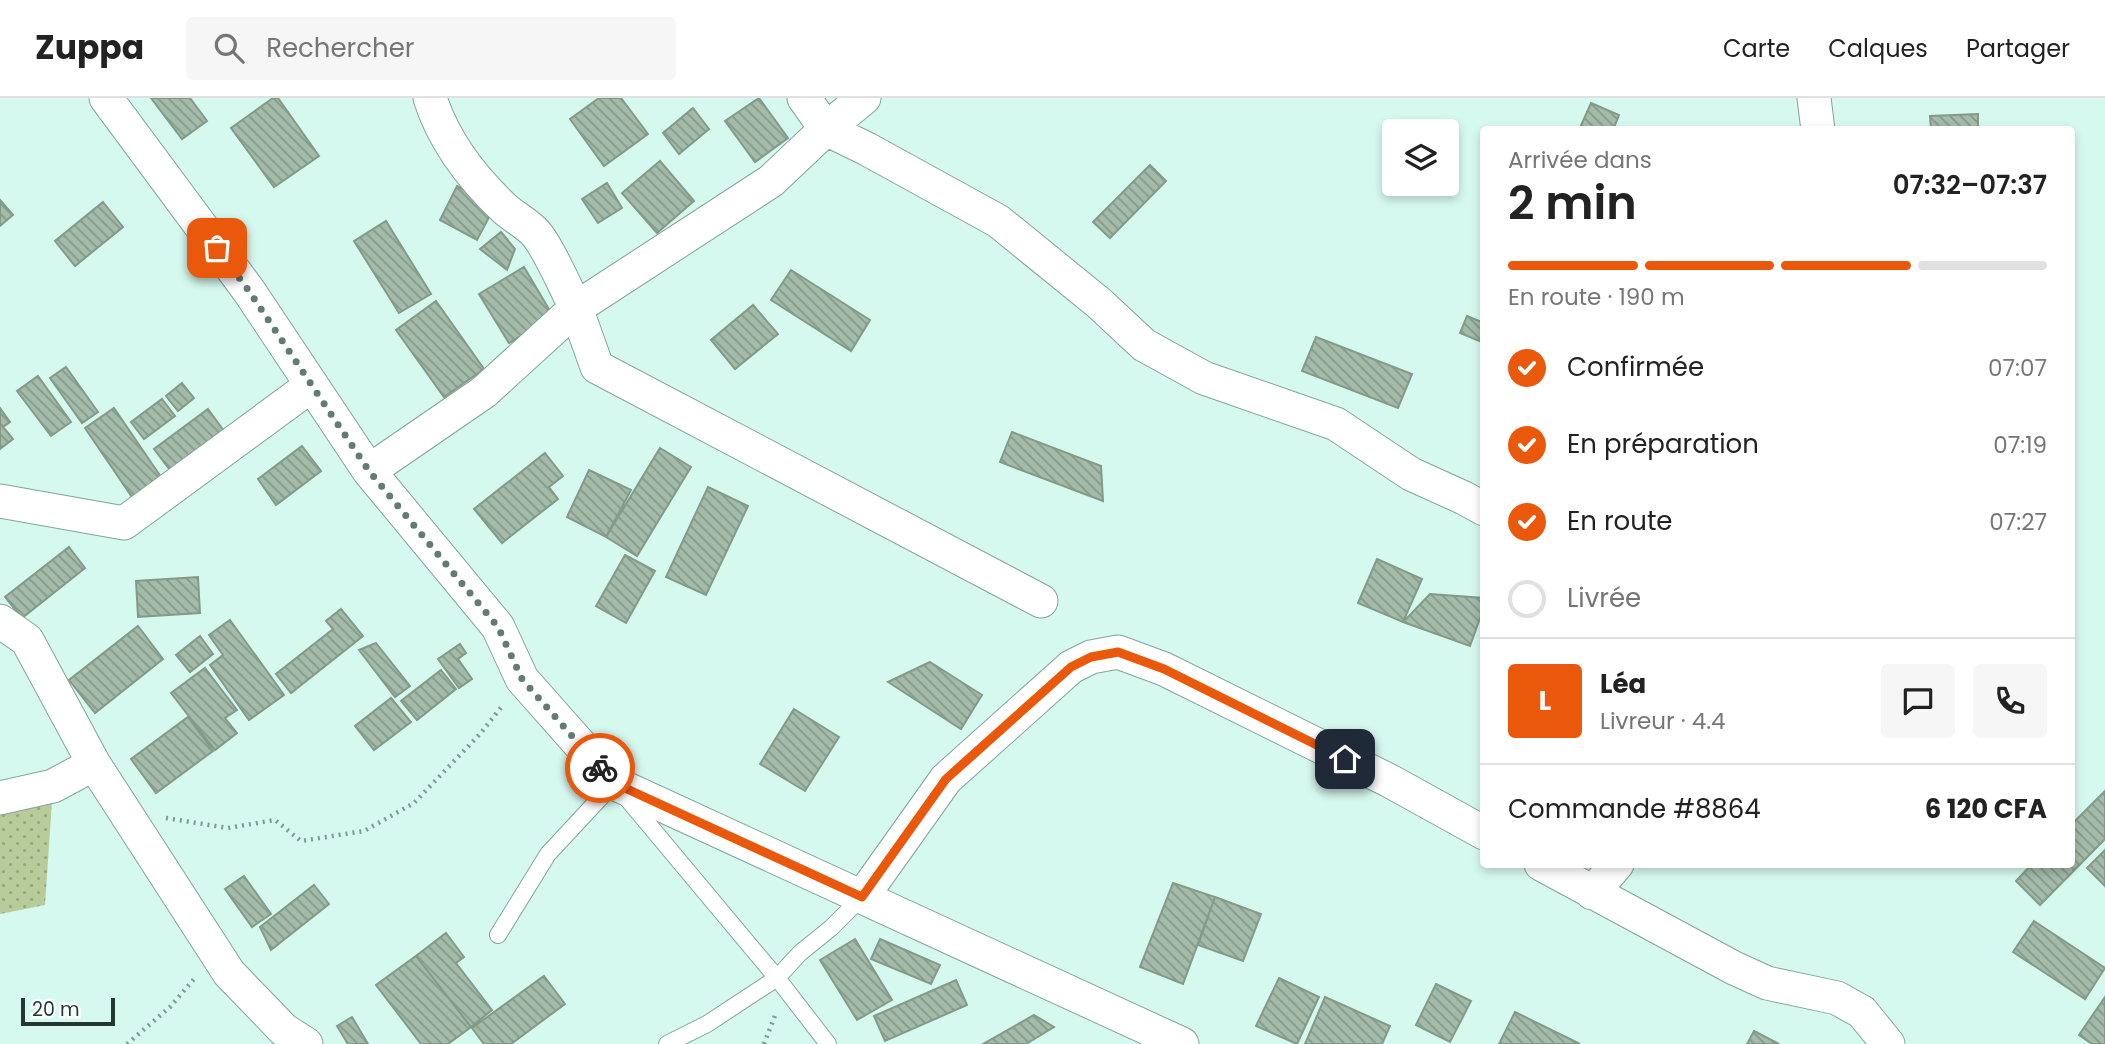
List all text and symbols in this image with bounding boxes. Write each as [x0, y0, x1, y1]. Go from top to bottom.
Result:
search box [186, 17, 676, 80]
text: Zuppa [35, 24, 144, 71]
icon: search [210, 29, 248, 67]
text: Rechercher [266, 30, 415, 66]
text: Carte [1723, 32, 1790, 65]
text: Calques [1828, 32, 1928, 65]
text: Partager [1966, 32, 2070, 65]
map controls [1382, 119, 1459, 196]
button: layers [1382, 119, 1459, 196]
text: Arrivée dans [1508, 144, 1652, 176]
text: 07:32–07:37 [1893, 167, 2047, 203]
text: 2 min [1508, 171, 1637, 235]
pin [187, 218, 247, 278]
icon: bag [198, 229, 236, 267]
text: En route · 190 m [1508, 281, 1685, 313]
icon: check [1508, 349, 1546, 387]
text: Confirmée [1567, 349, 1704, 385]
text: 07:07 [1988, 352, 2047, 384]
icon: check [1508, 426, 1546, 464]
text: En préparation [1567, 426, 1759, 462]
text: 07:19 [1993, 429, 2047, 461]
icon: check [1508, 503, 1546, 541]
text: En route [1567, 503, 1672, 539]
text: 07:27 [1989, 506, 2047, 538]
text: Livrée [1567, 580, 1641, 616]
button: chat [1881, 664, 1955, 738]
button: phone [1973, 664, 2047, 738]
text: Léa [1600, 666, 1646, 702]
text: L [1539, 683, 1551, 719]
text: Livreur · 4.4 [1600, 705, 1726, 737]
pin [1315, 729, 1375, 789]
courier [565, 733, 635, 803]
icon: home [1326, 740, 1364, 778]
icon: bike [581, 749, 619, 787]
text: Commande #8864 [1508, 791, 1761, 827]
text: 6 120 CFA [1925, 791, 2047, 827]
scale bar [21, 995, 116, 1027]
text: 20 m [32, 996, 80, 1023]

